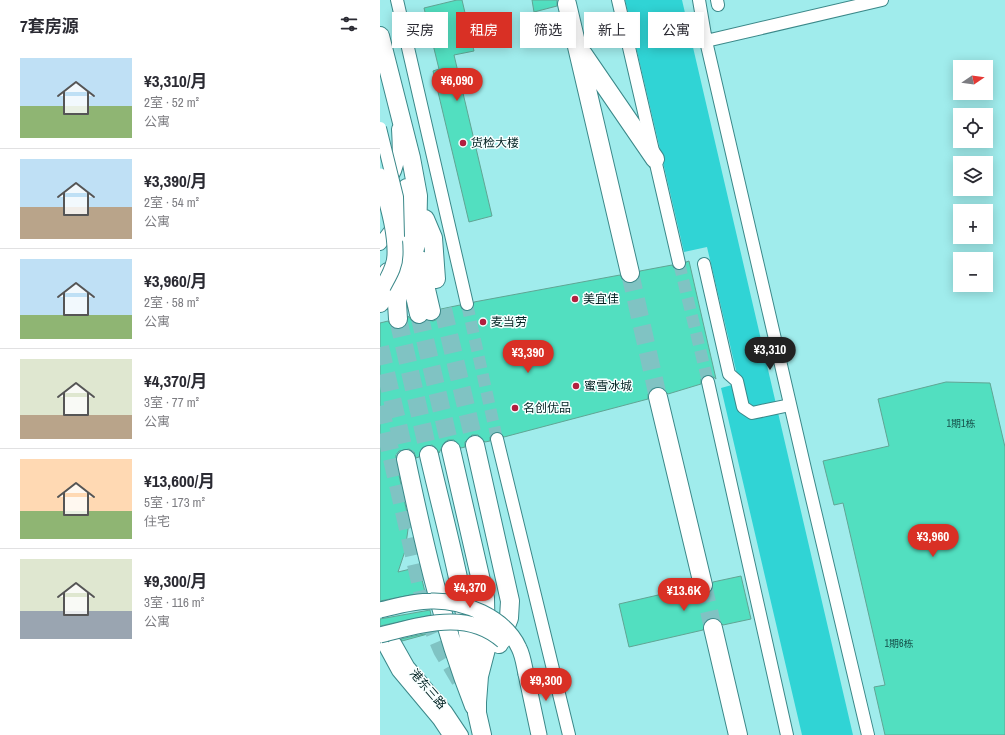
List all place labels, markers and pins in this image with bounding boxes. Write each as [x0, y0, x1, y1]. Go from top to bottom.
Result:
pin: ¥6,090 [424, 68, 490, 102]
place label: 货检大楼 [471, 135, 519, 151]
marker: 货检大楼 [458, 138, 468, 148]
place label: 美宜佳 [583, 291, 619, 307]
marker: 美宜佳 [570, 294, 580, 304]
place label: 麦当劳 [491, 314, 527, 330]
marker: 麦当劳 [478, 317, 488, 327]
pin: ¥3,310 [737, 337, 803, 371]
pin: ¥3,390 [495, 340, 561, 374]
place label: 蜜雪冰城 [584, 378, 632, 394]
marker: 蜜雪冰城 [571, 381, 581, 391]
place label: 名创优品 [523, 400, 571, 416]
marker: 名创优品 [510, 403, 520, 413]
pin: ¥3,960 [900, 524, 966, 558]
pin: ¥4,370 [437, 575, 503, 609]
pin: ¥13.6K [651, 578, 717, 612]
pin: ¥9,300 [513, 668, 579, 702]

